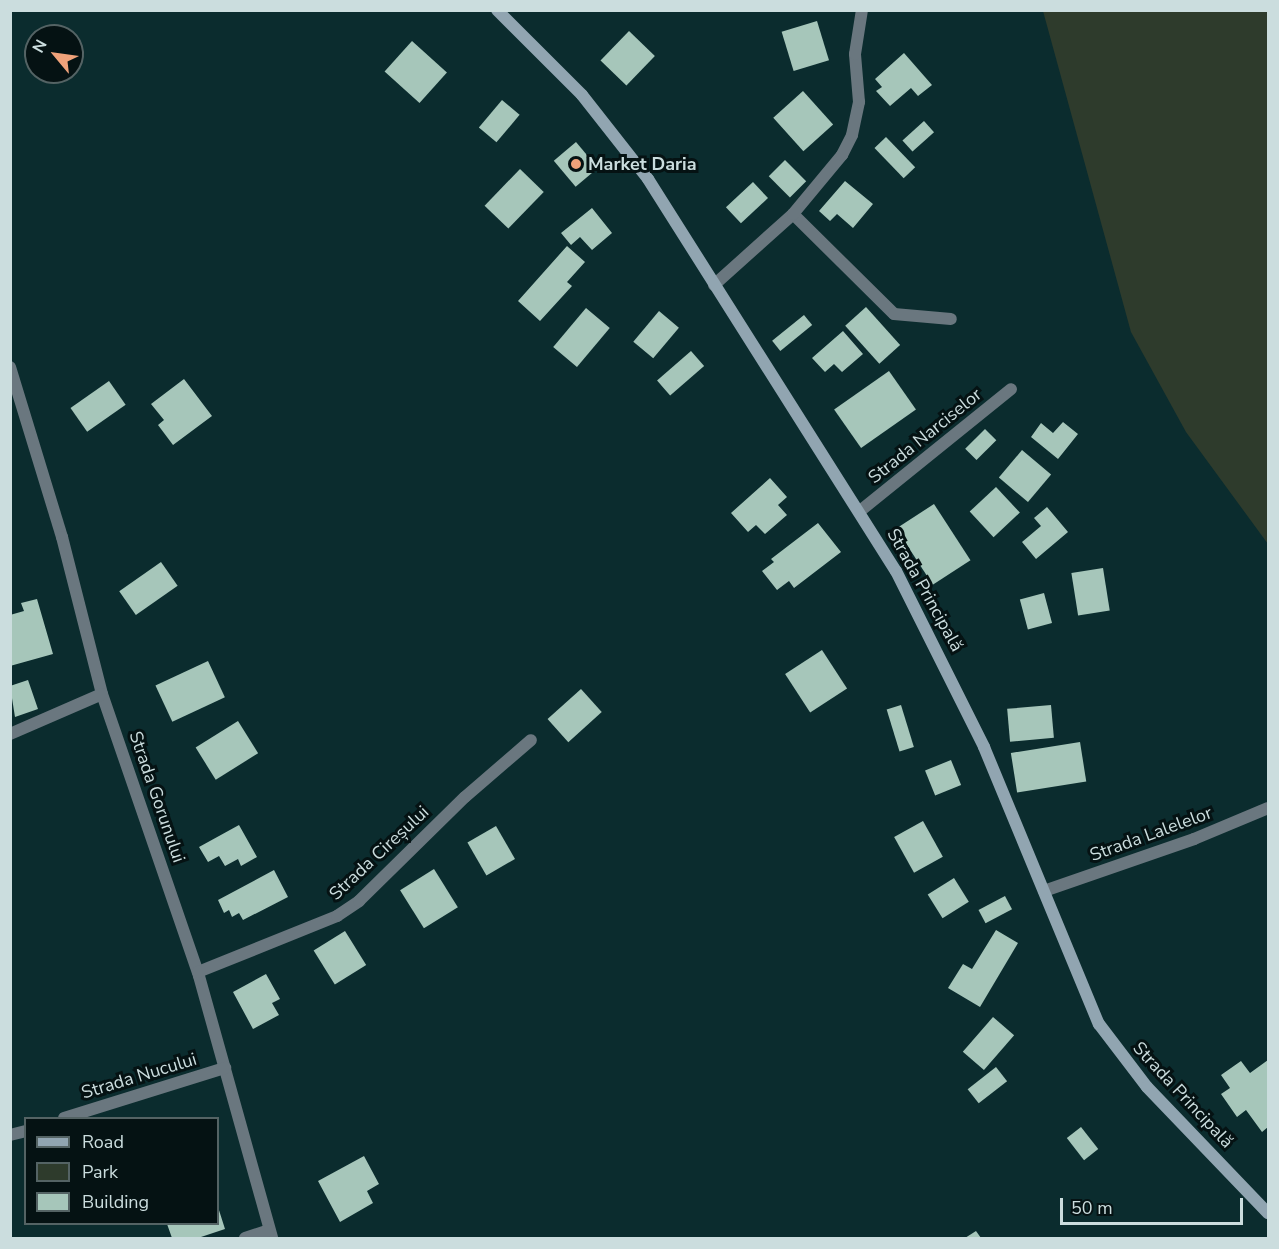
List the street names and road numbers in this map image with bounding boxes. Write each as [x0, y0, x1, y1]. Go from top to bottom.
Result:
street label: Strada Narciselor [864, 384, 986, 488]
street label: Strada Principală [882, 525, 968, 655]
street label: Strada Gorunului [124, 729, 190, 865]
street label: Strada Cireșului [325, 801, 433, 905]
street label: Strada Lalelelor [1087, 802, 1215, 866]
street label: Strada Principală [1128, 1037, 1238, 1153]
street label: Strada Nucului [79, 1048, 199, 1104]

